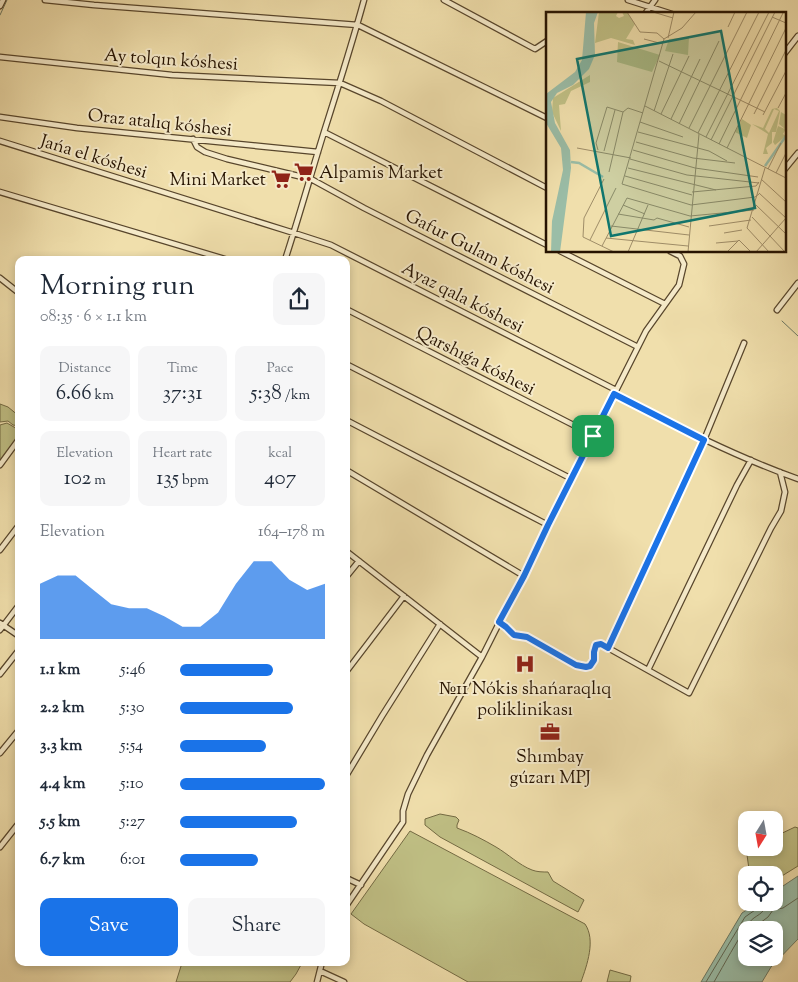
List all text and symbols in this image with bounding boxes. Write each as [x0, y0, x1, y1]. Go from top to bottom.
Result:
inset map [546, 12, 786, 252]
street label: Ay tolqın kóshesi [103, 43, 239, 79]
street label: Oraz atalıq kóshesi [86, 103, 233, 144]
street label: Jańa el kóshesi [36, 129, 150, 187]
supermarket icon: Alpamis Market [293, 161, 315, 183]
place label: Alpamis Market [319, 161, 443, 187]
place label: Mini Market [170, 168, 266, 194]
supermarket icon: Mini Market [270, 168, 292, 190]
street label: Gafur Gulam kóshesi [400, 204, 558, 302]
street label: Ayaz qala kóshesi [396, 257, 528, 341]
text: Morning run [40, 267, 195, 307]
button: share [273, 273, 325, 325]
text: 08:35 · 6 × 1.1 km [40, 306, 147, 329]
street label: Qarshıǵa kóshesi [411, 321, 539, 403]
text: Distance [58, 359, 111, 379]
text: Time [167, 359, 198, 379]
text: Pace [267, 359, 294, 379]
text: 6.66 [56, 379, 92, 409]
text: 37:31 [162, 379, 203, 409]
text: 5:38 [250, 379, 282, 409]
text: km [92, 386, 114, 406]
text: /km [282, 386, 310, 406]
pin [572, 415, 614, 457]
icon: arrive [579, 422, 607, 450]
text: Elevation [56, 444, 113, 464]
text: Heart rate [153, 444, 212, 464]
text: kcal [268, 444, 292, 464]
text: 102 [64, 464, 91, 494]
text: 135 [156, 464, 179, 494]
text: 407 [264, 464, 296, 494]
text: m [91, 471, 106, 491]
text: bpm [179, 471, 209, 491]
text: Elevation [40, 521, 105, 544]
text: 164–178 m [258, 521, 325, 544]
hospital icon: №11 Nókis shańaraqlıq poliklinikası [514, 653, 536, 675]
text: 1.1 km [40, 659, 80, 682]
text: 5:46 [120, 659, 146, 682]
place label: №11 Nókis shańaraqlıq poliklinikası [439, 677, 611, 724]
text: 2.2 km [40, 697, 84, 720]
text: 5:30 [120, 697, 144, 720]
office icon: Shımbay gúzarı MPJ [539, 721, 561, 743]
text: 3.3 km [40, 735, 82, 758]
text: 5:54 [120, 735, 143, 758]
place label: Shımbay gúzarı MPJ [509, 745, 591, 792]
text: 4.4 km [40, 773, 86, 796]
text: 5:10 [120, 773, 143, 796]
text: 5.5 km [40, 811, 80, 834]
text: 5:27 [120, 811, 145, 834]
north arrow [738, 811, 782, 856]
map controls [738, 811, 783, 966]
text: 6.7 km [40, 849, 85, 872]
text: 6:01 [120, 849, 146, 872]
button: locate [738, 866, 783, 911]
button: Save [40, 898, 178, 956]
button: Share [188, 898, 325, 956]
button: layers [738, 921, 783, 966]

